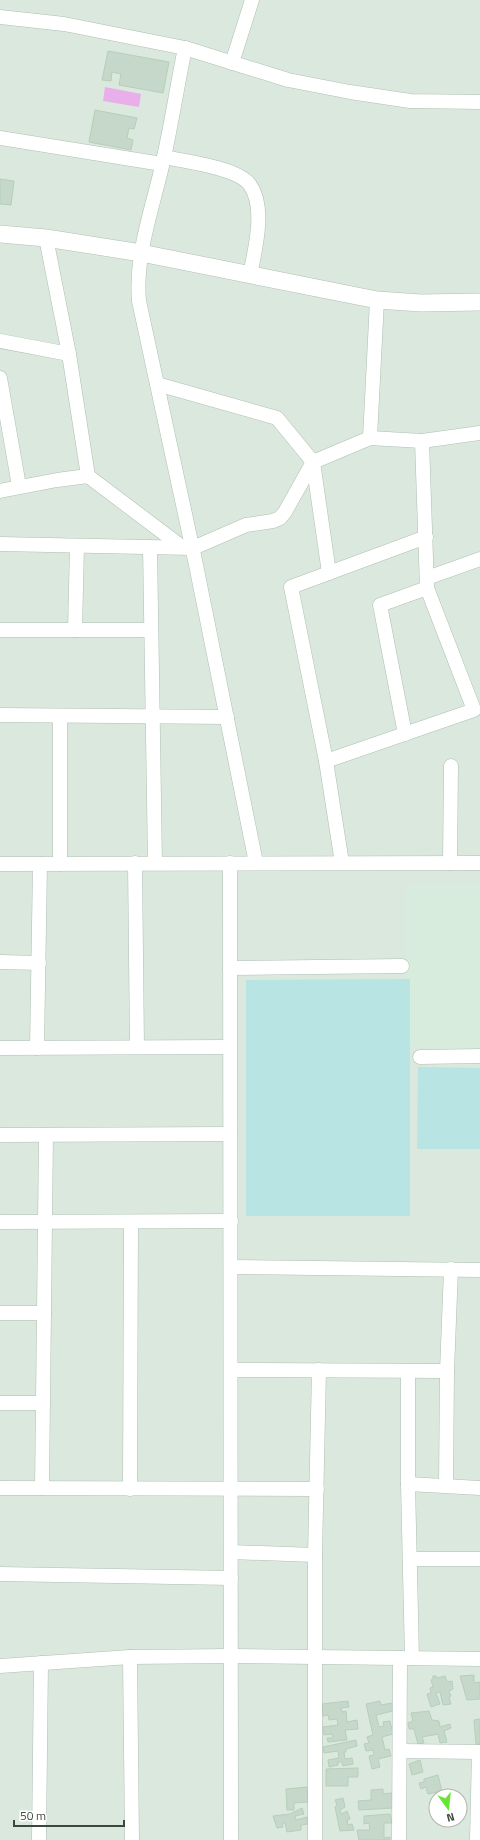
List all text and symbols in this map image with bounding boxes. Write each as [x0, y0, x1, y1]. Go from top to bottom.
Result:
north arrow [428, 1788, 468, 1828]
scale bar [14, 1802, 124, 1828]
text: 50 m [20, 1806, 46, 1825]
text: N [445, 1809, 456, 1826]

